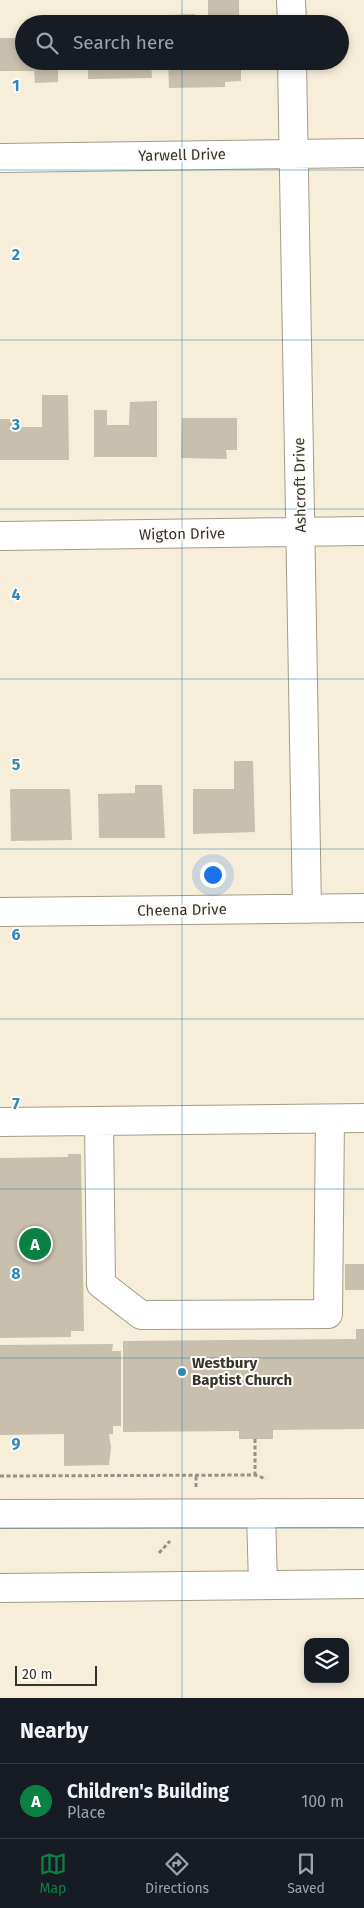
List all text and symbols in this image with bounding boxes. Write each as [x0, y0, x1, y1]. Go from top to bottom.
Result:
search box [15, 15, 349, 70]
icon: search [33, 29, 61, 57]
text: Search here [73, 31, 174, 54]
text: 1 [12, 76, 20, 95]
street label: Yarwell Drive [138, 145, 226, 165]
text: 2 [12, 245, 20, 264]
text: 3 [11, 415, 20, 434]
street label: Ashcroft Drive [290, 437, 310, 533]
street label: Wigton Drive [139, 524, 225, 544]
text: 4 [11, 585, 21, 604]
text: 5 [12, 755, 21, 774]
your location [200, 862, 226, 888]
street label: Cheena Drive [137, 900, 227, 920]
text: 6 [11, 925, 21, 944]
text: 7 [12, 1094, 20, 1113]
pin: A [19, 1225, 51, 1263]
text: 8 [11, 1264, 21, 1283]
place label: Westbury Baptist Church [192, 1354, 292, 1389]
marker: Westbury Baptist Church [176, 1366, 188, 1378]
text: 9 [12, 1434, 21, 1453]
map controls [304, 1638, 349, 1683]
button: layers [304, 1638, 349, 1683]
scale bar [15, 1663, 98, 1686]
text: 20 m [22, 1666, 52, 1683]
text: Nearby [20, 1718, 88, 1744]
text: Children's Building [67, 1780, 229, 1803]
text: A [31, 1792, 41, 1811]
text: 100 m [301, 1792, 344, 1811]
text: Place [67, 1803, 106, 1822]
tab: Map [39, 1850, 67, 1897]
tab: Directions [145, 1850, 209, 1897]
tab: Saved [287, 1850, 325, 1897]

